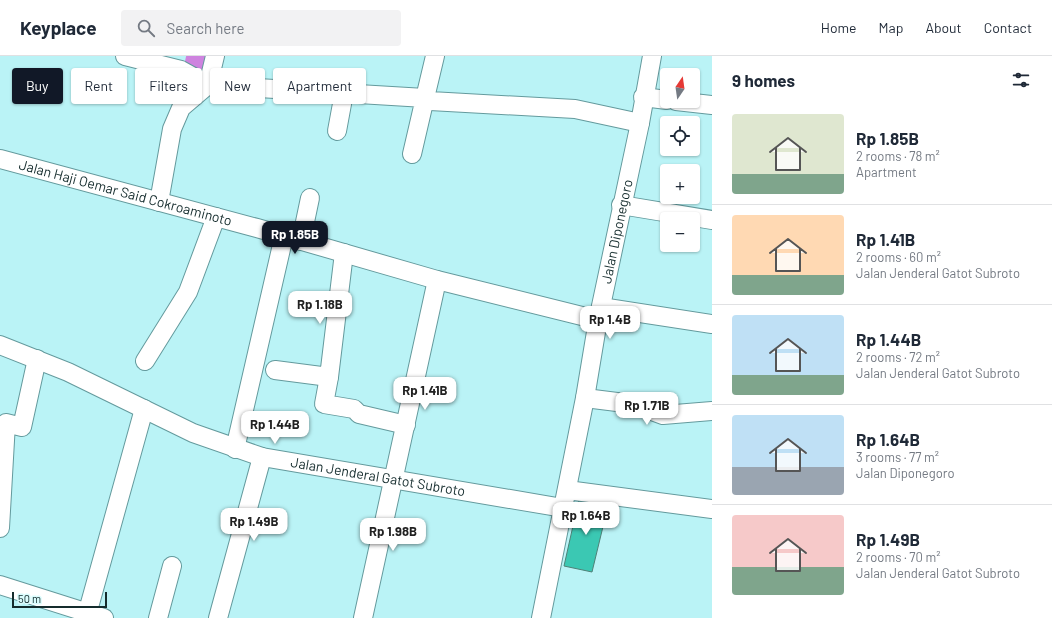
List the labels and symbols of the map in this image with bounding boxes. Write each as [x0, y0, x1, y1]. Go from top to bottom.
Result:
north arrow [660, 68, 700, 108]
street label: Jalan Haji Oemar Said Cokroaminoto [17, 155, 234, 229]
street label: Jalan Diponegoro [597, 178, 636, 285]
pin: Rp 1.85B [254, 221, 336, 255]
pin: Rp 1.18B [279, 291, 361, 325]
pin: Rp 1.4B [573, 306, 647, 340]
pin: Rp 1.41B [384, 377, 466, 411]
pin: Rp 1.71B [606, 392, 688, 426]
pin: Rp 1.44B [234, 411, 316, 445]
street label: Jalan Jenderal Gatot Subroto [290, 453, 467, 499]
pin: Rp 1.64B [545, 502, 627, 536]
pin: Rp 1.49B [213, 508, 295, 542]
pin: Rp 1.98B [352, 518, 434, 552]
scale bar [12, 590, 107, 609]

